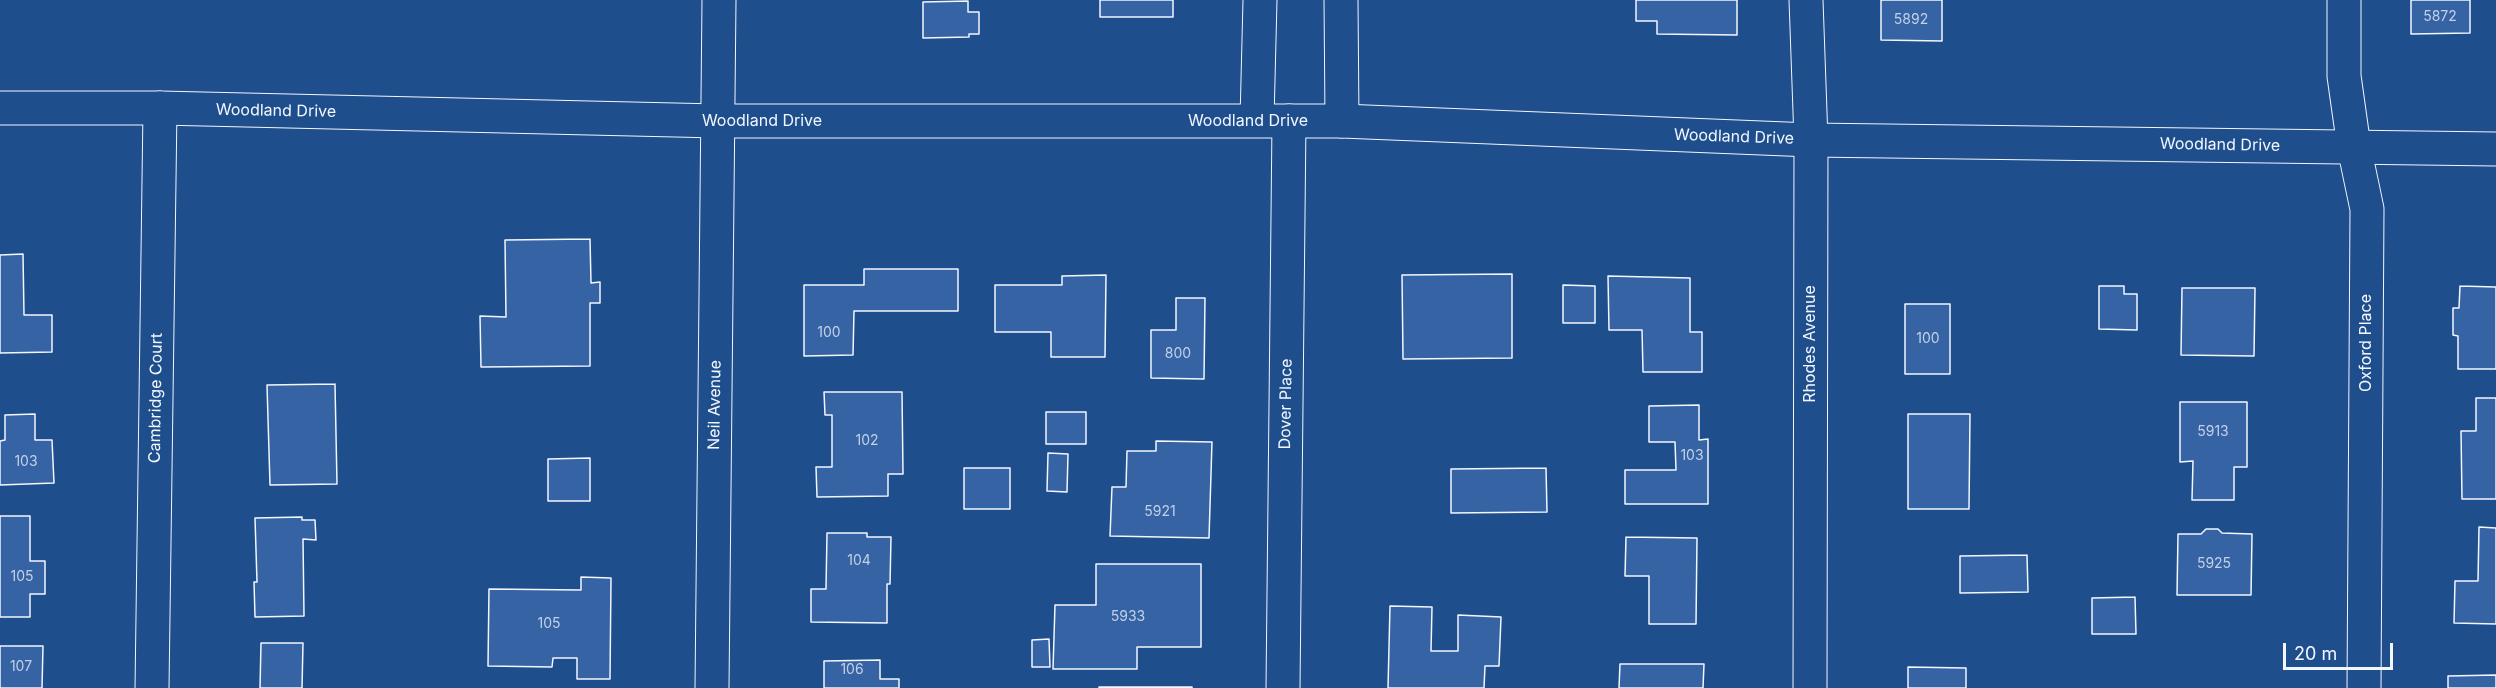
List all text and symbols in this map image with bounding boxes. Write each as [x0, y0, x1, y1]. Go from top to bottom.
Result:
house number: 5872 [2423, 9, 2457, 25]
house number: 5892 [1894, 12, 1928, 28]
street label: Woodland Drive [216, 100, 336, 122]
street label: Woodland Drive [702, 111, 822, 131]
street label: Woodland Drive [1188, 111, 1308, 131]
street label: Woodland Drive [1674, 125, 1794, 149]
street label: Woodland Drive [2160, 134, 2280, 156]
street label: Rhodes Avenue [1800, 285, 1820, 403]
street label: Oxford Place [2356, 294, 2376, 392]
house number: 100 [817, 325, 841, 341]
house number: 100 [1916, 331, 1940, 347]
street label: Cambridge Court [145, 333, 167, 463]
house number: 800 [1165, 346, 1191, 362]
street label: Dover Place [1276, 358, 1296, 450]
street label: Neil Avenue [705, 360, 725, 450]
house number: 5913 [2197, 424, 2229, 440]
house number: 102 [855, 433, 879, 449]
house number: 103 [1680, 448, 1704, 464]
house number: 103 [14, 454, 38, 470]
house number: 5921 [1144, 504, 1176, 520]
house number: 104 [847, 553, 871, 569]
house number: 5925 [2197, 556, 2231, 572]
house number: 105 [10, 569, 34, 585]
house number: 5933 [1111, 609, 1145, 625]
house number: 105 [537, 616, 561, 632]
scale bar [2286, 631, 2396, 669]
text: 20 m [2294, 643, 2337, 664]
house number: 107 [10, 659, 32, 675]
house number: 106 [840, 662, 864, 678]

